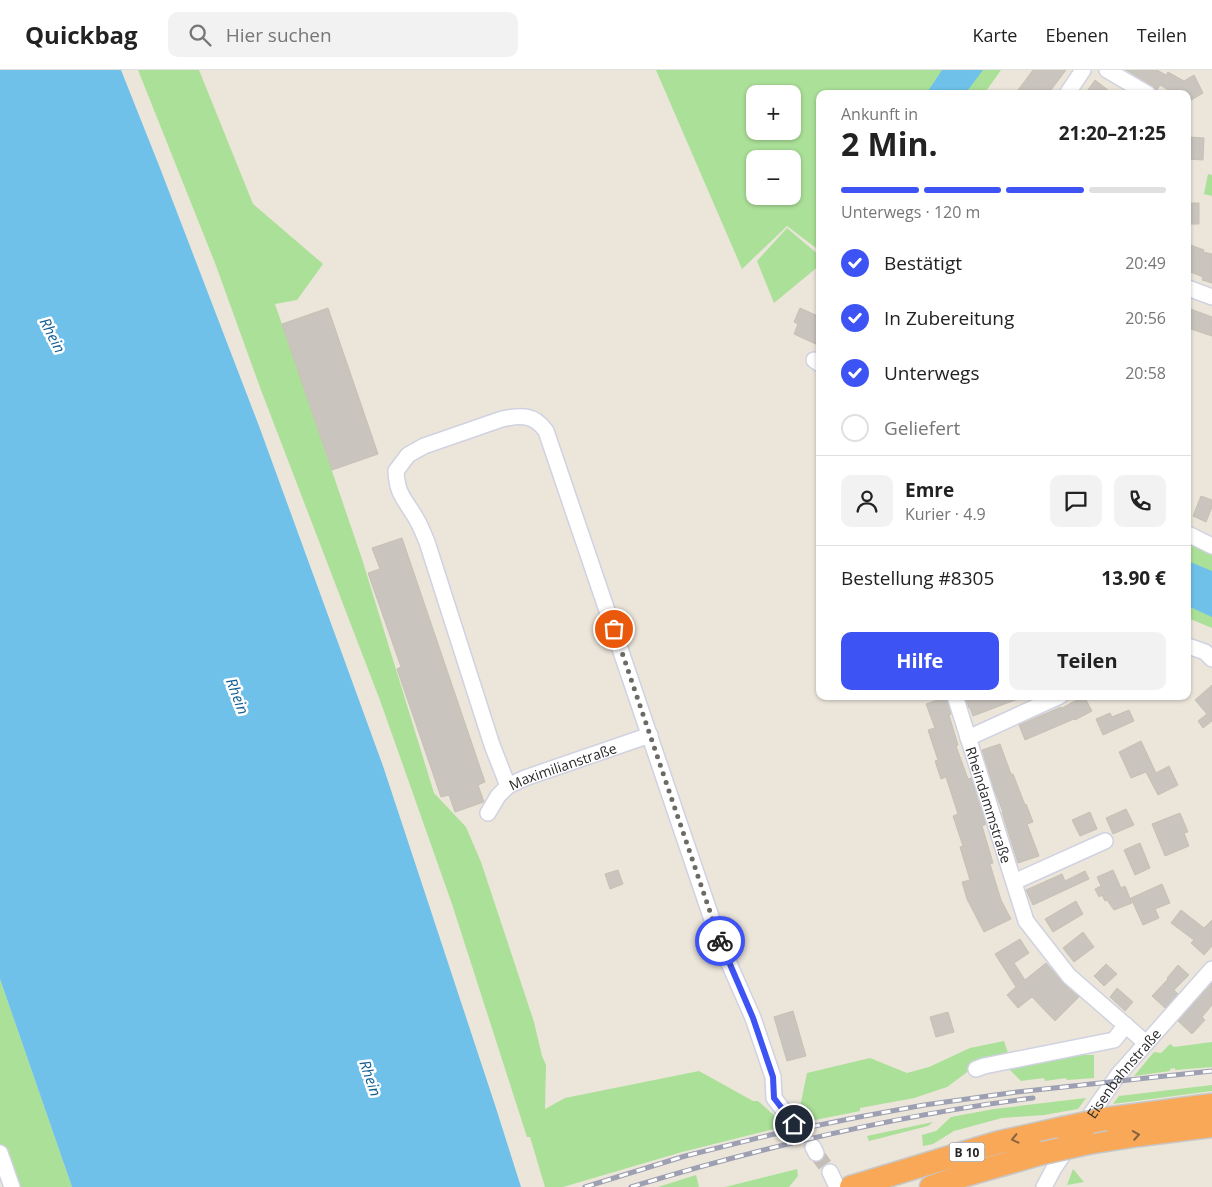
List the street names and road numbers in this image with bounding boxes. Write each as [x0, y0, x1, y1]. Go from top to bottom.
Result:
street label: Maximilianstraße [505, 738, 619, 794]
street label: Rheindammstraße [962, 744, 1017, 866]
street label: Eisenbahnstraße [1082, 1024, 1165, 1122]
road number: B 10 [950, 1142, 984, 1162]

